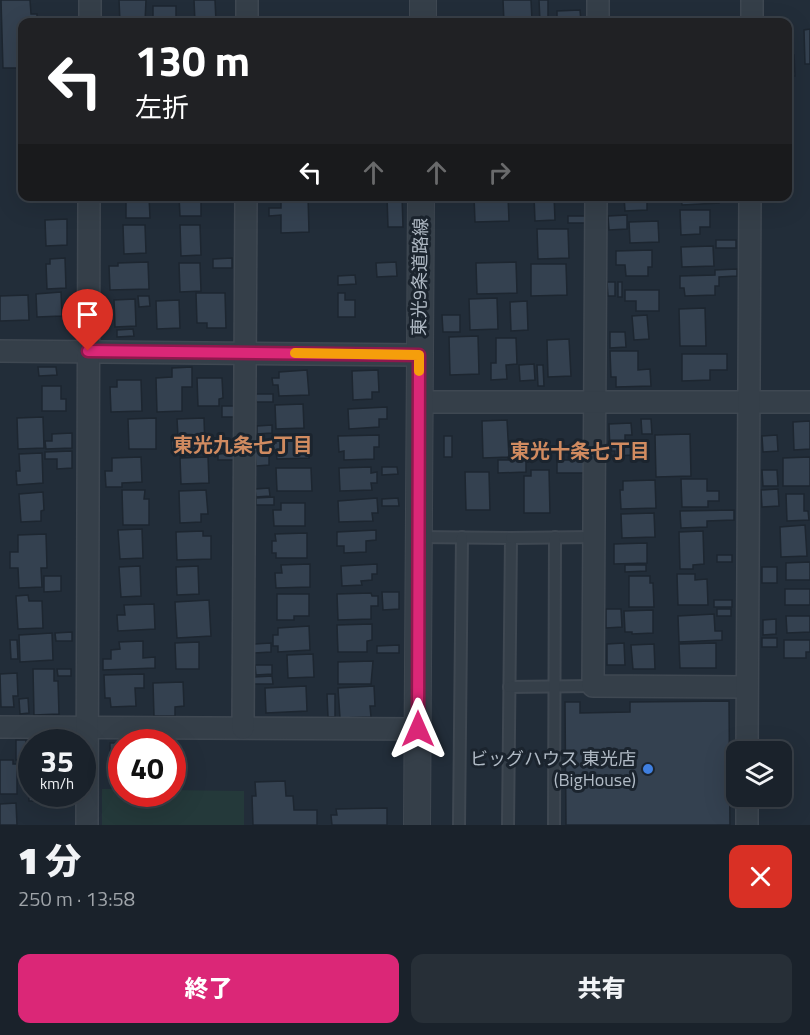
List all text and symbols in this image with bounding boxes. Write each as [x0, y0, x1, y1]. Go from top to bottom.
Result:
text: 130 m [135, 28, 250, 92]
icon: left [36, 42, 114, 120]
text: 左折 [135, 86, 189, 127]
icon: left [294, 156, 327, 189]
icon: ahead [357, 156, 390, 189]
icon: ahead [420, 156, 453, 189]
icon: right [483, 156, 516, 189]
street label: 東光9条道路線 [405, 218, 434, 336]
pin [62, 289, 113, 351]
icon: arrive [71, 298, 104, 331]
district label: 東光九条七丁目 [173, 429, 313, 460]
district label: 東光十条七丁目 [510, 435, 650, 466]
position arrow [386, 697, 450, 761]
speed limit sign: 40 [108, 729, 186, 807]
text: 35 [40, 738, 74, 784]
map controls [726, 741, 792, 807]
button: layers [726, 741, 792, 807]
place label: ビッグハウス 東光店 (BigHouse) [470, 745, 636, 793]
marker: ビッグハウス 東光店 (BigHouse) [641, 762, 655, 776]
text: km/h [40, 772, 74, 795]
text: 1 分 [18, 833, 82, 888]
button: close [729, 845, 792, 908]
text: 250 m · 13:58 [18, 883, 135, 914]
button: 終了 [18, 954, 399, 1023]
button: 共有 [411, 954, 792, 1023]

